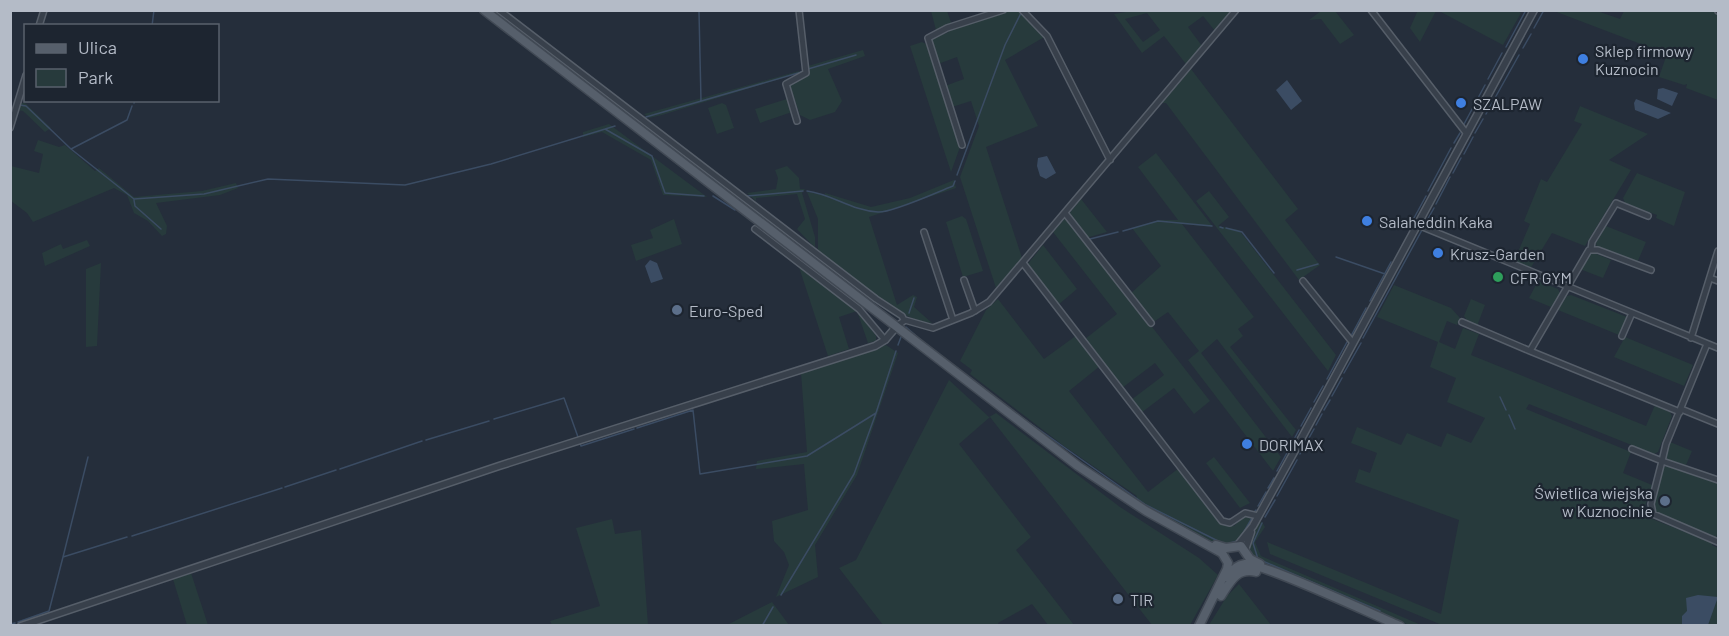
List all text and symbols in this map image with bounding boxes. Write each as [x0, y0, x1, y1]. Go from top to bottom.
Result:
legend [24, 24, 219, 102]
text: Ulica [78, 36, 117, 58]
place label: Sklep firmowy Kuznocin [1595, 41, 1693, 78]
marker: Sklep firmowy Kuznocin [1576, 52, 1590, 66]
text: Park [78, 66, 113, 88]
place label: SZALPAW [1473, 94, 1542, 113]
marker: SZALPAW [1454, 96, 1468, 110]
place label: Salaheddin Kaka [1379, 212, 1493, 231]
marker: Salaheddin Kaka [1360, 214, 1374, 228]
place label: Krusz-Garden [1450, 244, 1545, 263]
marker: Krusz-Garden [1431, 246, 1445, 260]
place label: CFR GYM [1510, 268, 1572, 287]
marker: CFR GYM [1491, 270, 1505, 284]
place label: Euro-Sped [689, 301, 763, 320]
marker: Euro-Sped [670, 303, 684, 317]
place label: DORIMAX [1259, 435, 1323, 454]
marker: DORIMAX [1240, 437, 1254, 451]
place label: Świetlica wiejska w Kuznocinie [1535, 483, 1653, 520]
marker: Świetlica wiejska w Kuznocinie [1658, 494, 1672, 508]
place label: TIR [1130, 590, 1153, 609]
marker: TIR [1111, 592, 1125, 606]

